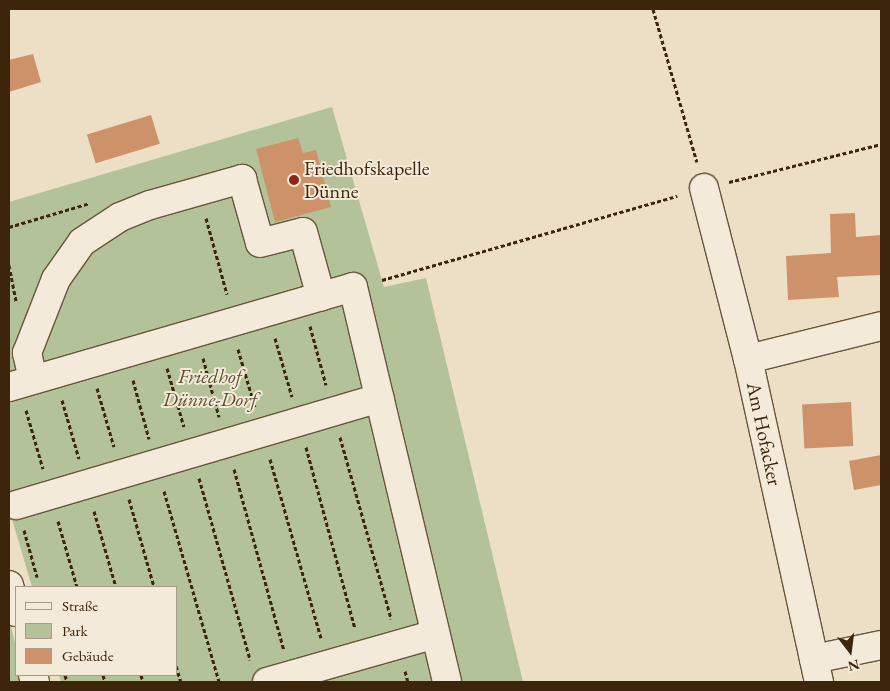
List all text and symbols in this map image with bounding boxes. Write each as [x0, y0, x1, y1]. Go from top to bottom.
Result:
place label: Friedhofskapelle Dünne [304, 156, 429, 203]
marker: Friedhofskapelle Dünne [288, 174, 300, 186]
park label: Friedhof Dünne-Dorf [163, 365, 257, 412]
street label: Am Hofacker [741, 380, 787, 488]
legend [15, 586, 178, 676]
text: Straße [62, 596, 98, 615]
text: Park [62, 621, 88, 640]
north arrow [825, 626, 875, 676]
text: Gebäude [62, 646, 114, 665]
text: N [846, 655, 862, 676]

